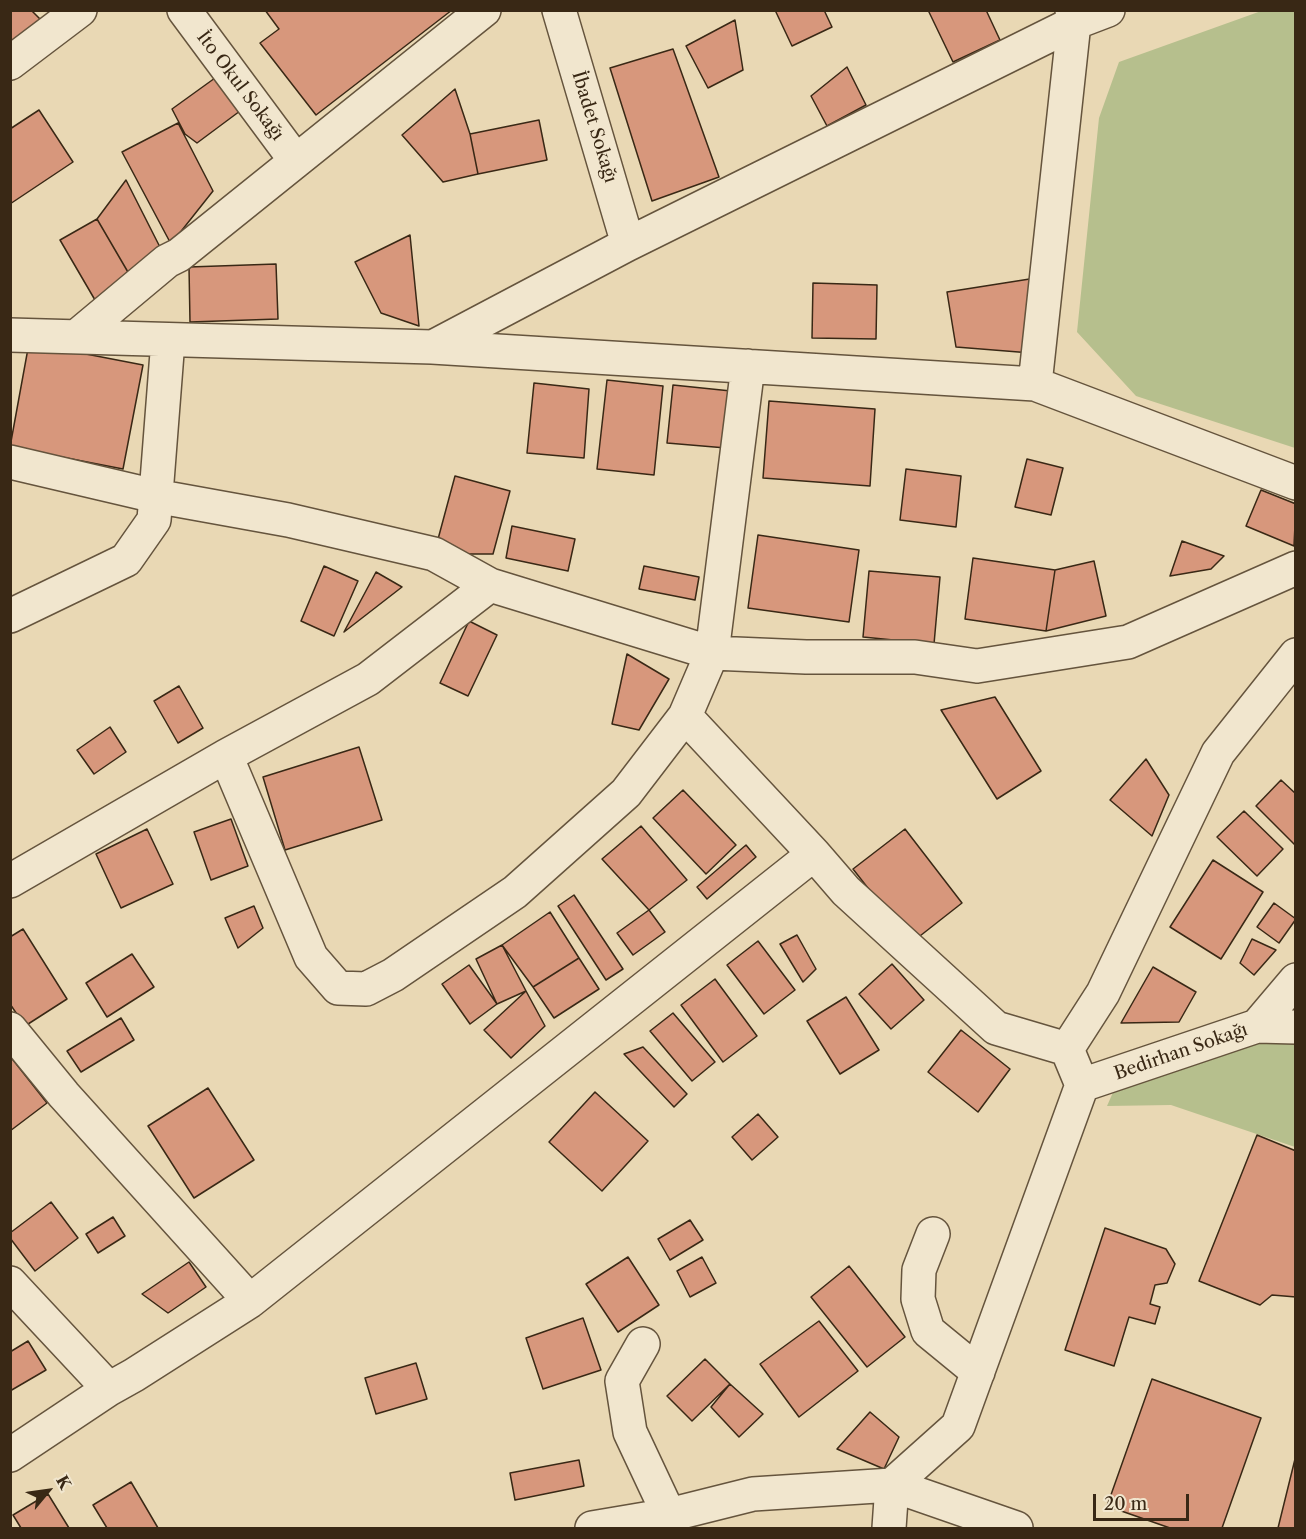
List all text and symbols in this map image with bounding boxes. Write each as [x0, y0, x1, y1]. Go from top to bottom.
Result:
street label: İto Okul Sokağı [192, 27, 288, 145]
street label: İbadet Sokağı [567, 69, 621, 185]
street label: Bedirhan Sokağı [1111, 1019, 1251, 1085]
north arrow [18, 1461, 78, 1521]
text: K [52, 1472, 76, 1493]
scale bar [1096, 1482, 1192, 1520]
text: 20 m [1104, 1493, 1147, 1515]

